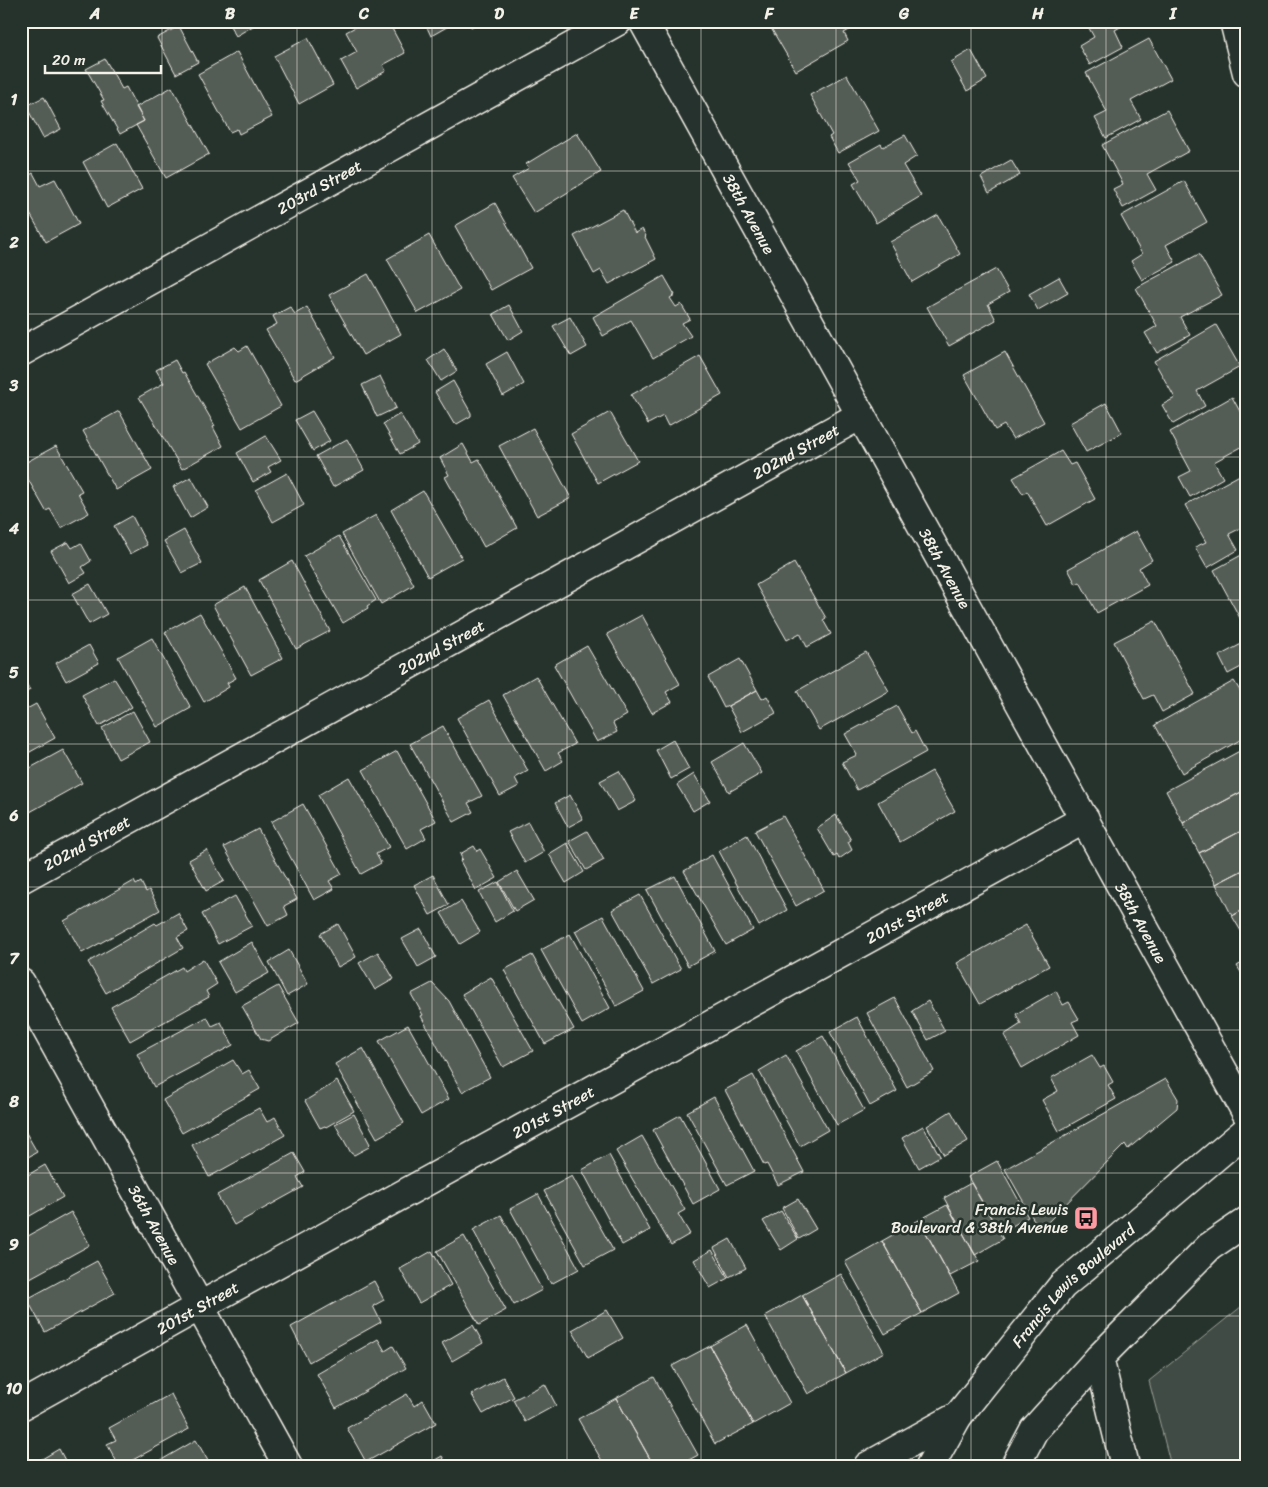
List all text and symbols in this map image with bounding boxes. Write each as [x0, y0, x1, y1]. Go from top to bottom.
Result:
text: A [89, 0, 100, 28]
text: B [225, 0, 236, 28]
text: C [358, 0, 370, 28]
text: D [494, 0, 504, 28]
text: E [630, 0, 640, 28]
text: F [764, 0, 775, 28]
text: G [898, 0, 910, 28]
text: H [1031, 0, 1044, 28]
text: I [1169, 0, 1178, 28]
scale bar [45, 42, 161, 74]
text: 20 m [52, 47, 86, 73]
text: 1 [11, 85, 18, 114]
street label: 203rd Street [271, 152, 368, 223]
street label: 38th Avenue [715, 168, 783, 260]
text: 2 [8, 228, 19, 257]
text: 3 [9, 371, 19, 400]
street label: 202nd Street [747, 416, 845, 488]
text: 4 [8, 514, 19, 543]
street label: 38th Avenue [911, 522, 979, 615]
street label: 202nd Street [392, 611, 491, 683]
text: 5 [9, 658, 19, 687]
text: 6 [8, 801, 19, 830]
street label: 202nd Street [38, 807, 136, 879]
street label: 38th Avenue [1106, 877, 1175, 969]
street label: 201st Street [860, 883, 954, 952]
text: 7 [9, 944, 20, 973]
street label: 201st Street [506, 1077, 600, 1147]
text: 8 [8, 1087, 19, 1116]
street label: 36th Avenue [120, 1179, 188, 1271]
place label: Francis Lewis Boulevard & 38th Avenue [891, 1195, 1068, 1242]
bus stop icon: Francis Lewis Boulevard & 38th Avenue [1073, 1205, 1099, 1231]
street label: Francis Lewis Boulevard [1004, 1215, 1143, 1354]
text: 9 [9, 1230, 19, 1259]
street label: 201st Street [151, 1273, 245, 1343]
text: 10 [6, 1374, 22, 1403]

